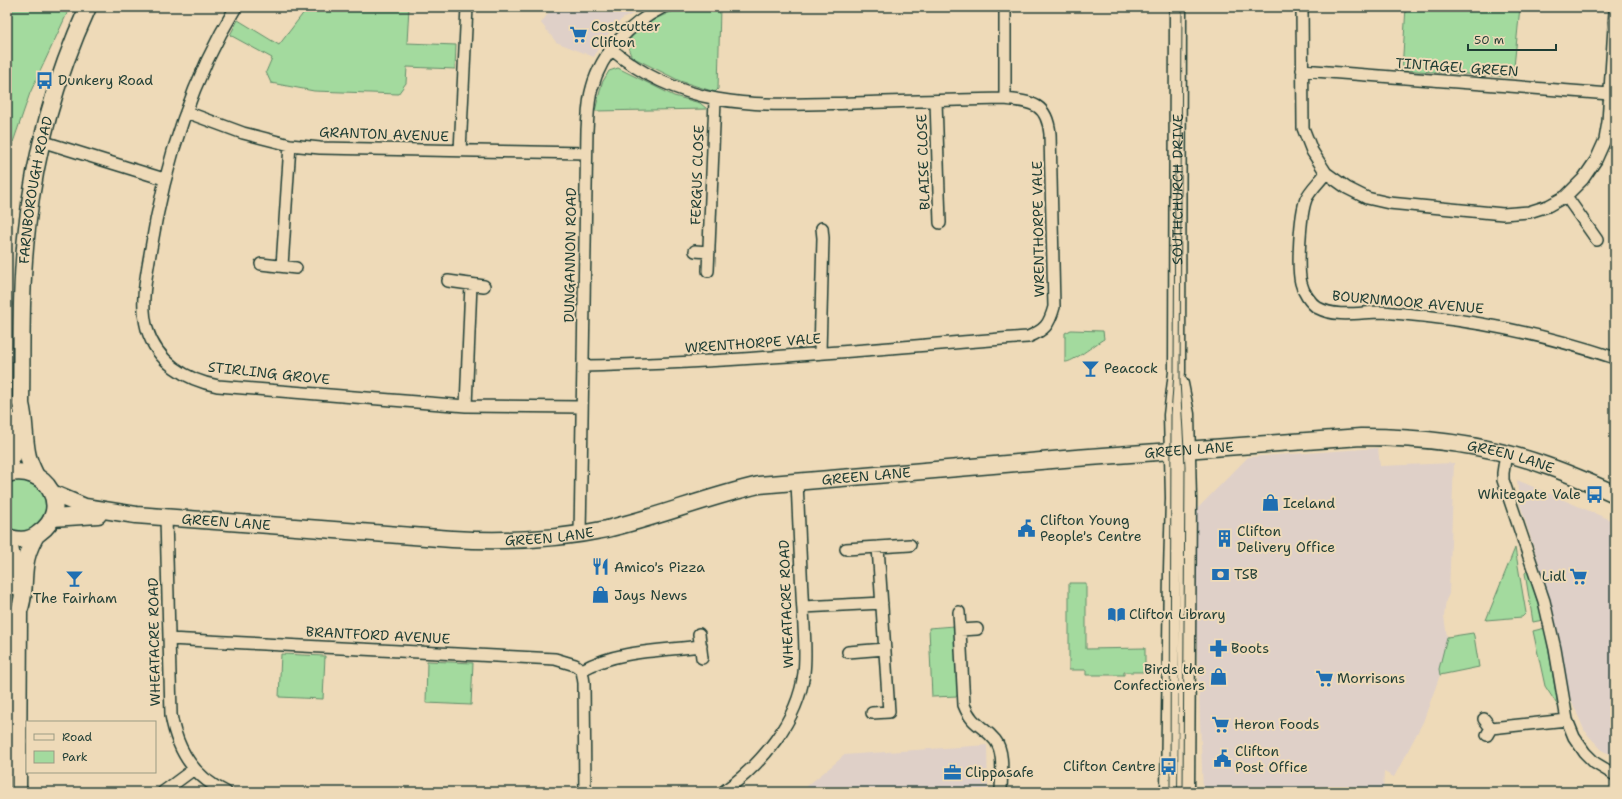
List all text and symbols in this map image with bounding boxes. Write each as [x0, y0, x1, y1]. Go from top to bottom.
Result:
place label: Costcutter Clifton [591, 17, 661, 51]
supermarket icon: Costcutter Clifton [568, 24, 588, 44]
scale bar [1468, 26, 1556, 52]
text: 50 m [1474, 32, 1504, 48]
street label: TINTAGEL GREEN [1395, 54, 1519, 80]
bus stop icon: Dunkery Road [35, 70, 55, 90]
place label: Dunkery Road [58, 71, 153, 89]
street label: BLAISE CLOSE [912, 113, 934, 211]
street label: FARNBOROUGH ROAD [15, 114, 57, 265]
street label: SOUTHCHURCH DRIVE [1168, 114, 1187, 265]
street label: GRANTON AVENUE [319, 123, 449, 145]
street label: FERGUS CLOSE [686, 124, 708, 226]
street label: WRENTHORPE VALE [1028, 160, 1048, 297]
street label: DUNGANNON ROAD [560, 187, 580, 323]
street label: BOURNMOOR AVENUE [1331, 286, 1485, 318]
street label: WRENTHORPE VALE [684, 329, 822, 357]
street label: STIRLING GROVE [207, 358, 331, 388]
bar icon: Peacock [1081, 358, 1101, 378]
place label: Peacock [1104, 359, 1158, 377]
street label: GREEN LANE [1466, 436, 1557, 477]
street label: GREEN LANE [1144, 437, 1235, 462]
street label: GREEN LANE [821, 463, 912, 489]
bus stop icon: Whitegate Vale [1584, 484, 1604, 504]
place label: Whitegate Vale [1478, 485, 1581, 503]
shop icon: Iceland [1260, 493, 1280, 513]
place label: Iceland [1283, 494, 1335, 512]
street label: GREEN LANE [181, 509, 272, 534]
place label: Clifton Young People's Centre [1040, 511, 1142, 545]
public building icon: Clifton Young People's Centre [1017, 518, 1037, 538]
place label: Clifton Delivery Office [1237, 522, 1335, 556]
street label: GREEN LANE [505, 523, 596, 549]
building icon: Clifton Delivery Office [1214, 529, 1234, 549]
street label: WHEATACRE ROAD [775, 539, 797, 669]
restaurant icon: Amico's Pizza [591, 557, 611, 577]
place label: Amico's Pizza [614, 558, 705, 576]
bank icon: TSB [1211, 564, 1231, 584]
place label: TSB [1234, 565, 1258, 583]
supermarket icon: Lidl [1569, 566, 1589, 586]
place label: Lidl [1542, 567, 1567, 585]
bar icon: The Fairham [65, 568, 85, 588]
street label: WHEATACRE ROAD [144, 577, 164, 707]
shop icon: Jays News [591, 585, 611, 605]
place label: Jays News [614, 586, 688, 604]
place label: The Fairham [33, 589, 117, 607]
library icon: Clifton Library [1106, 604, 1126, 624]
place label: Clifton Library [1129, 605, 1226, 623]
street label: BRANTFORD AVENUE [305, 622, 451, 648]
pharmacy icon: Boots [1208, 638, 1228, 658]
place label: Boots [1231, 639, 1269, 657]
place label: Birds the Confectioners [1114, 660, 1205, 694]
shop icon: Birds the Confectioners [1208, 667, 1228, 687]
supermarket icon: Morrisons [1314, 668, 1334, 688]
place label: Morrisons [1337, 669, 1405, 687]
supermarket icon: Heron Foods [1211, 714, 1231, 734]
place label: Heron Foods [1234, 715, 1319, 733]
legend [26, 721, 156, 773]
text: Road [62, 729, 93, 745]
place label: Clifton Post Office [1235, 742, 1308, 776]
text: Park [62, 749, 88, 765]
public building icon: Clifton Post Office [1212, 749, 1232, 769]
bus stop icon: Clifton Centre [1159, 756, 1179, 776]
place label: Clifton Centre [1063, 757, 1156, 775]
office icon: Clippasafe [942, 762, 962, 782]
place label: Clippasafe [965, 763, 1034, 781]

